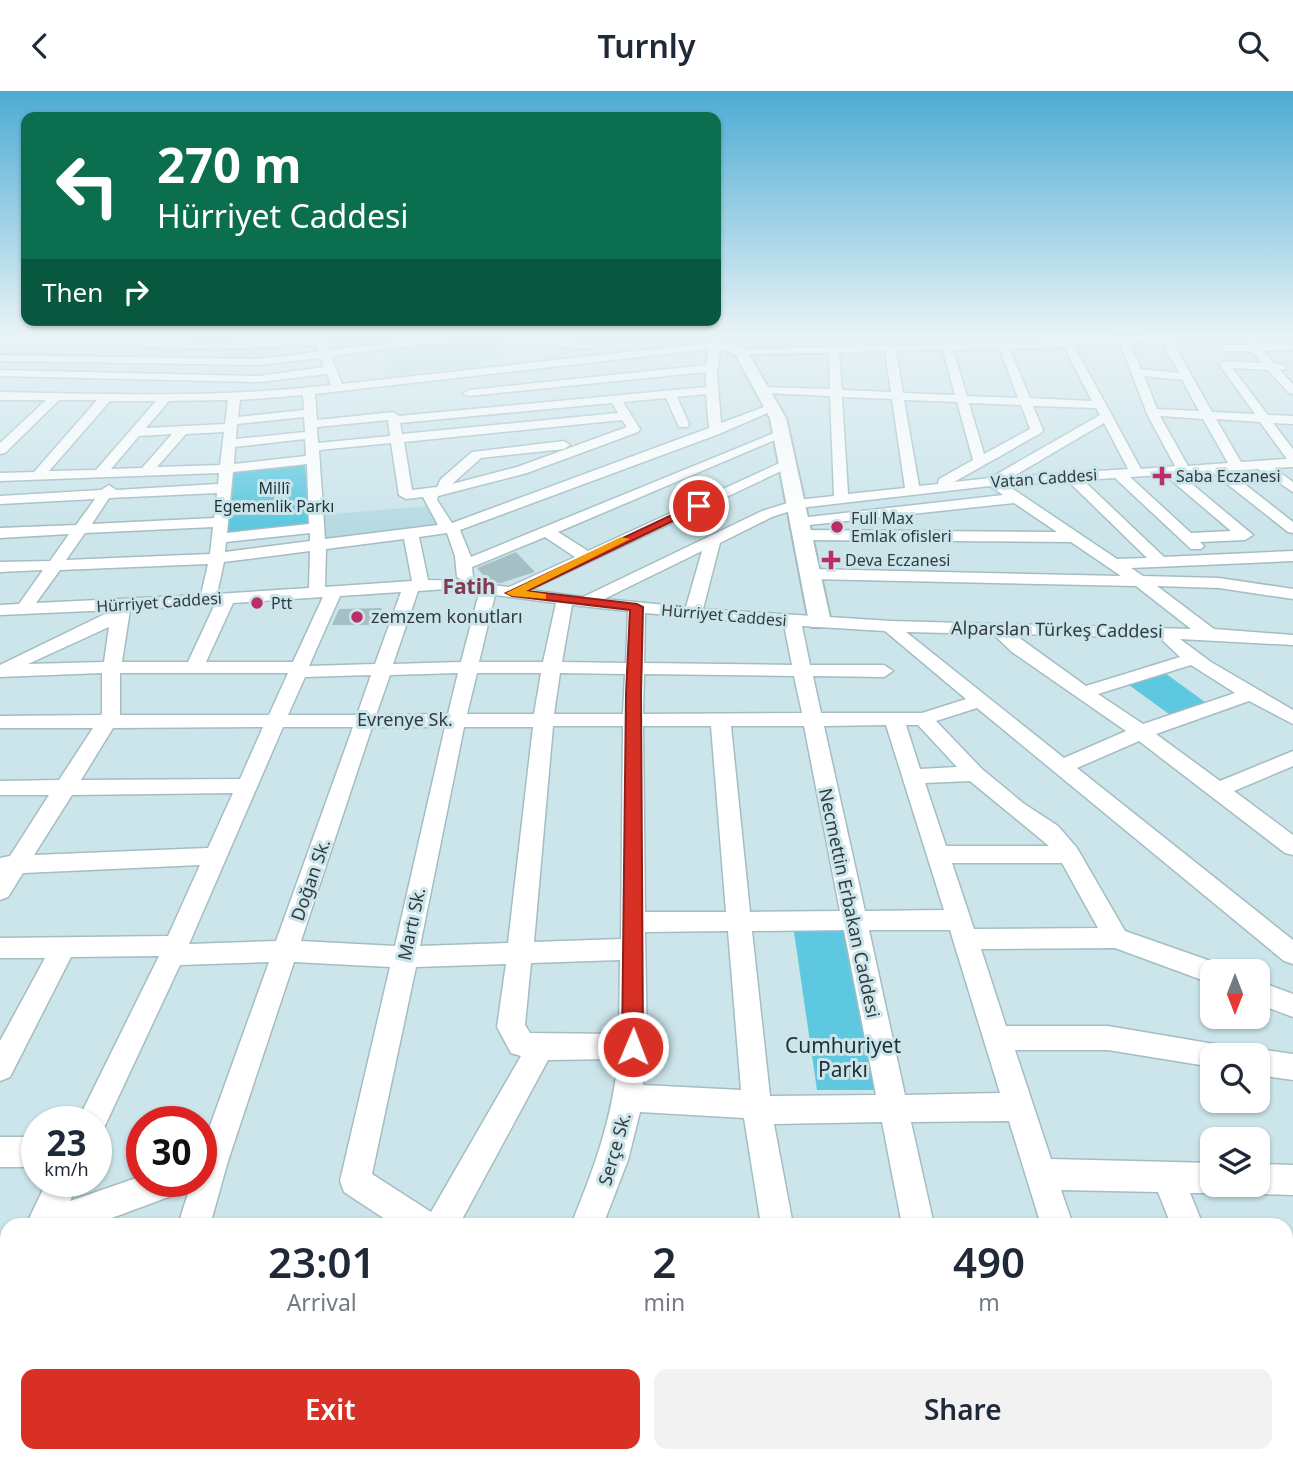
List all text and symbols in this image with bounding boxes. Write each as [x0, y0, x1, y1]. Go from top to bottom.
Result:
text: Turnly [598, 24, 695, 67]
icon: back [21, 27, 59, 65]
icon: search [1234, 27, 1272, 65]
text: 270 m [157, 131, 302, 197]
icon: left [42, 140, 133, 231]
text: Hürriyet Caddesi [157, 194, 409, 237]
icon: right [117, 273, 155, 311]
text: Then [42, 274, 103, 310]
street label: Vatan Caddesi [990, 463, 1098, 493]
place label: Saba Eczanesi [1176, 465, 1281, 487]
marker: Saba Eczanesi [1154, 468, 1170, 484]
pin [669, 476, 729, 536]
park label: Millî Egemenlik Parkı [214, 477, 334, 517]
icon: arrive [680, 487, 718, 525]
place label: Full Max Emlak ofisleri [851, 507, 952, 547]
marker: Full Max Emlak ofisleri [829, 519, 845, 535]
place label: Deva Eczanesi [845, 549, 950, 571]
marker: Deva Eczanesi [823, 552, 839, 568]
district label: Fatih [442, 572, 496, 600]
street label: Hürriyet Caddesi [95, 587, 223, 617]
place label: Ptt [271, 592, 292, 614]
marker: Ptt [249, 595, 265, 611]
street label: Hürriyet Caddesi [660, 599, 788, 631]
place label: zemzem konutları [371, 604, 523, 628]
marker: zemzem konutları [349, 609, 365, 625]
street label: Alparslan Türkeş Caddesi [951, 615, 1163, 643]
street label: Evrenye Sk. [357, 707, 453, 731]
street label: Necmettin Erbakan Caddesi [814, 786, 886, 1020]
street label: Doğan Sk. [285, 835, 335, 924]
street label: Martı Sk. [392, 885, 430, 962]
north arrow [1200, 959, 1270, 1029]
map controls [1200, 959, 1270, 1197]
position arrow [596, 1010, 670, 1084]
park label: Cumhuriyet Parkı [785, 1031, 901, 1083]
button: search [1200, 1043, 1270, 1113]
speed limit sign: 30 [126, 1106, 217, 1197]
street label: Serçe Sk. [592, 1109, 636, 1188]
text: 23 [46, 1119, 87, 1166]
button: layers [1200, 1127, 1270, 1197]
text: km/h [44, 1157, 89, 1181]
text: 23:01 [268, 1233, 376, 1290]
text: 2 [652, 1233, 676, 1290]
text: 490 [953, 1233, 1025, 1290]
text: Arrival [287, 1286, 357, 1318]
text: min [643, 1286, 685, 1318]
text: m [978, 1286, 1000, 1318]
button: Exit [21, 1369, 640, 1449]
button: Share [654, 1369, 1272, 1449]

